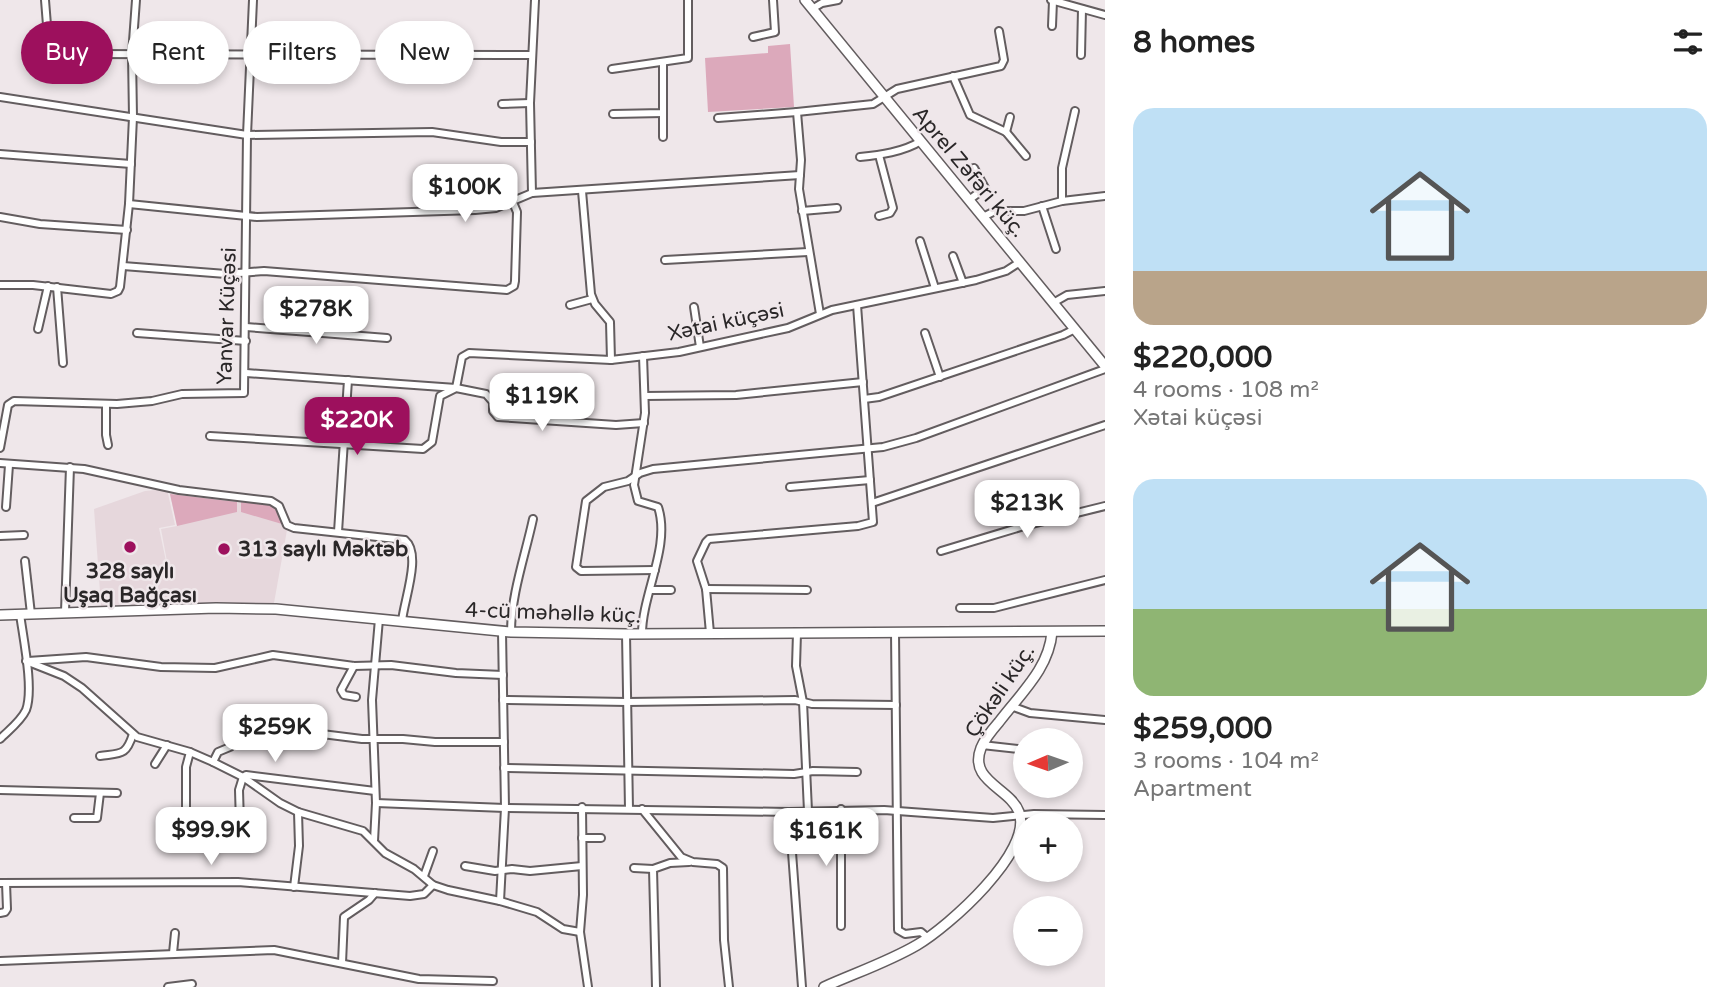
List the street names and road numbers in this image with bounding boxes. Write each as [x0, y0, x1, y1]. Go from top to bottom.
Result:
street label: Aprel Zəfəri küç. [907, 101, 1031, 243]
street label: Yanvar Küçəsi [212, 247, 242, 385]
street label: Xətai küçəsi [666, 297, 786, 347]
street label: 4-cü məhəllə küç. [465, 597, 641, 629]
street label: Çökəli küç. [960, 640, 1040, 742]

